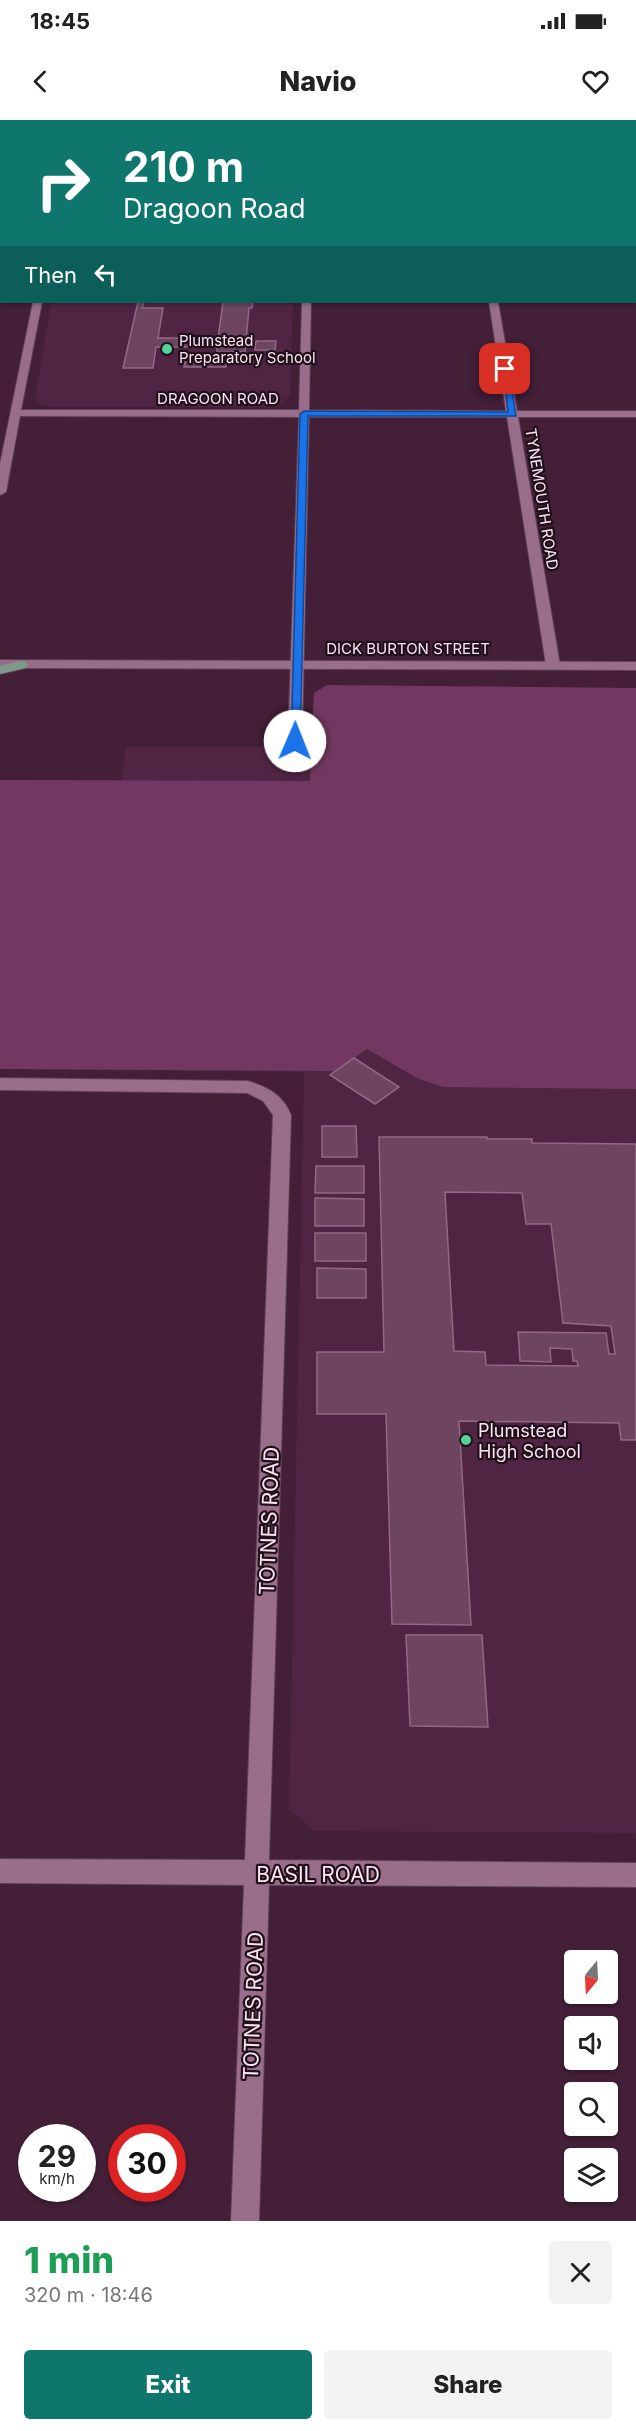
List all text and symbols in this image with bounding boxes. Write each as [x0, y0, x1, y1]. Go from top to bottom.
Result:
text: 18:45 [30, 8, 90, 34]
icon: back [24, 65, 57, 98]
text: Navio [279, 65, 357, 98]
icon: heart [579, 65, 612, 98]
text: 210 m [123, 141, 244, 192]
icon: right [24, 144, 102, 222]
text: Dragoon Road [123, 192, 305, 225]
icon: left [89, 258, 122, 291]
text: Then [24, 262, 77, 288]
place label: Plumstead Preparatory School [179, 331, 316, 367]
marker: Plumstead Preparatory School [160, 342, 174, 356]
pin [479, 343, 530, 394]
icon: arrive [488, 352, 521, 385]
street label: DRAGOON ROAD [157, 389, 279, 408]
street label: TYNEMOUTH ROAD [521, 427, 563, 571]
street label: DICK BURTON STREET [326, 639, 490, 658]
position arrow [263, 709, 327, 773]
place label: Plumstead High School [478, 1420, 581, 1462]
marker: Plumstead High School [459, 1433, 473, 1447]
street label: TOTNES ROAD [254, 1446, 284, 1596]
street label: BASIL ROAD [256, 1862, 380, 1887]
street label: TOTNES ROAD [238, 1931, 268, 2081]
north arrow [564, 1950, 618, 2004]
map controls [564, 1950, 618, 2202]
button: sound [564, 2016, 618, 2070]
button: search [564, 2082, 618, 2136]
speed limit sign: 30 [108, 2124, 186, 2202]
text: 29 [38, 2138, 76, 2174]
button: layers [564, 2148, 618, 2202]
text: km/h [39, 2169, 75, 2188]
text: 1 min [24, 2238, 114, 2282]
button: close [549, 2241, 612, 2304]
text: 320 m · 18:46 [24, 2283, 153, 2307]
button: Exit [24, 2350, 312, 2419]
button: Share [324, 2350, 612, 2419]

